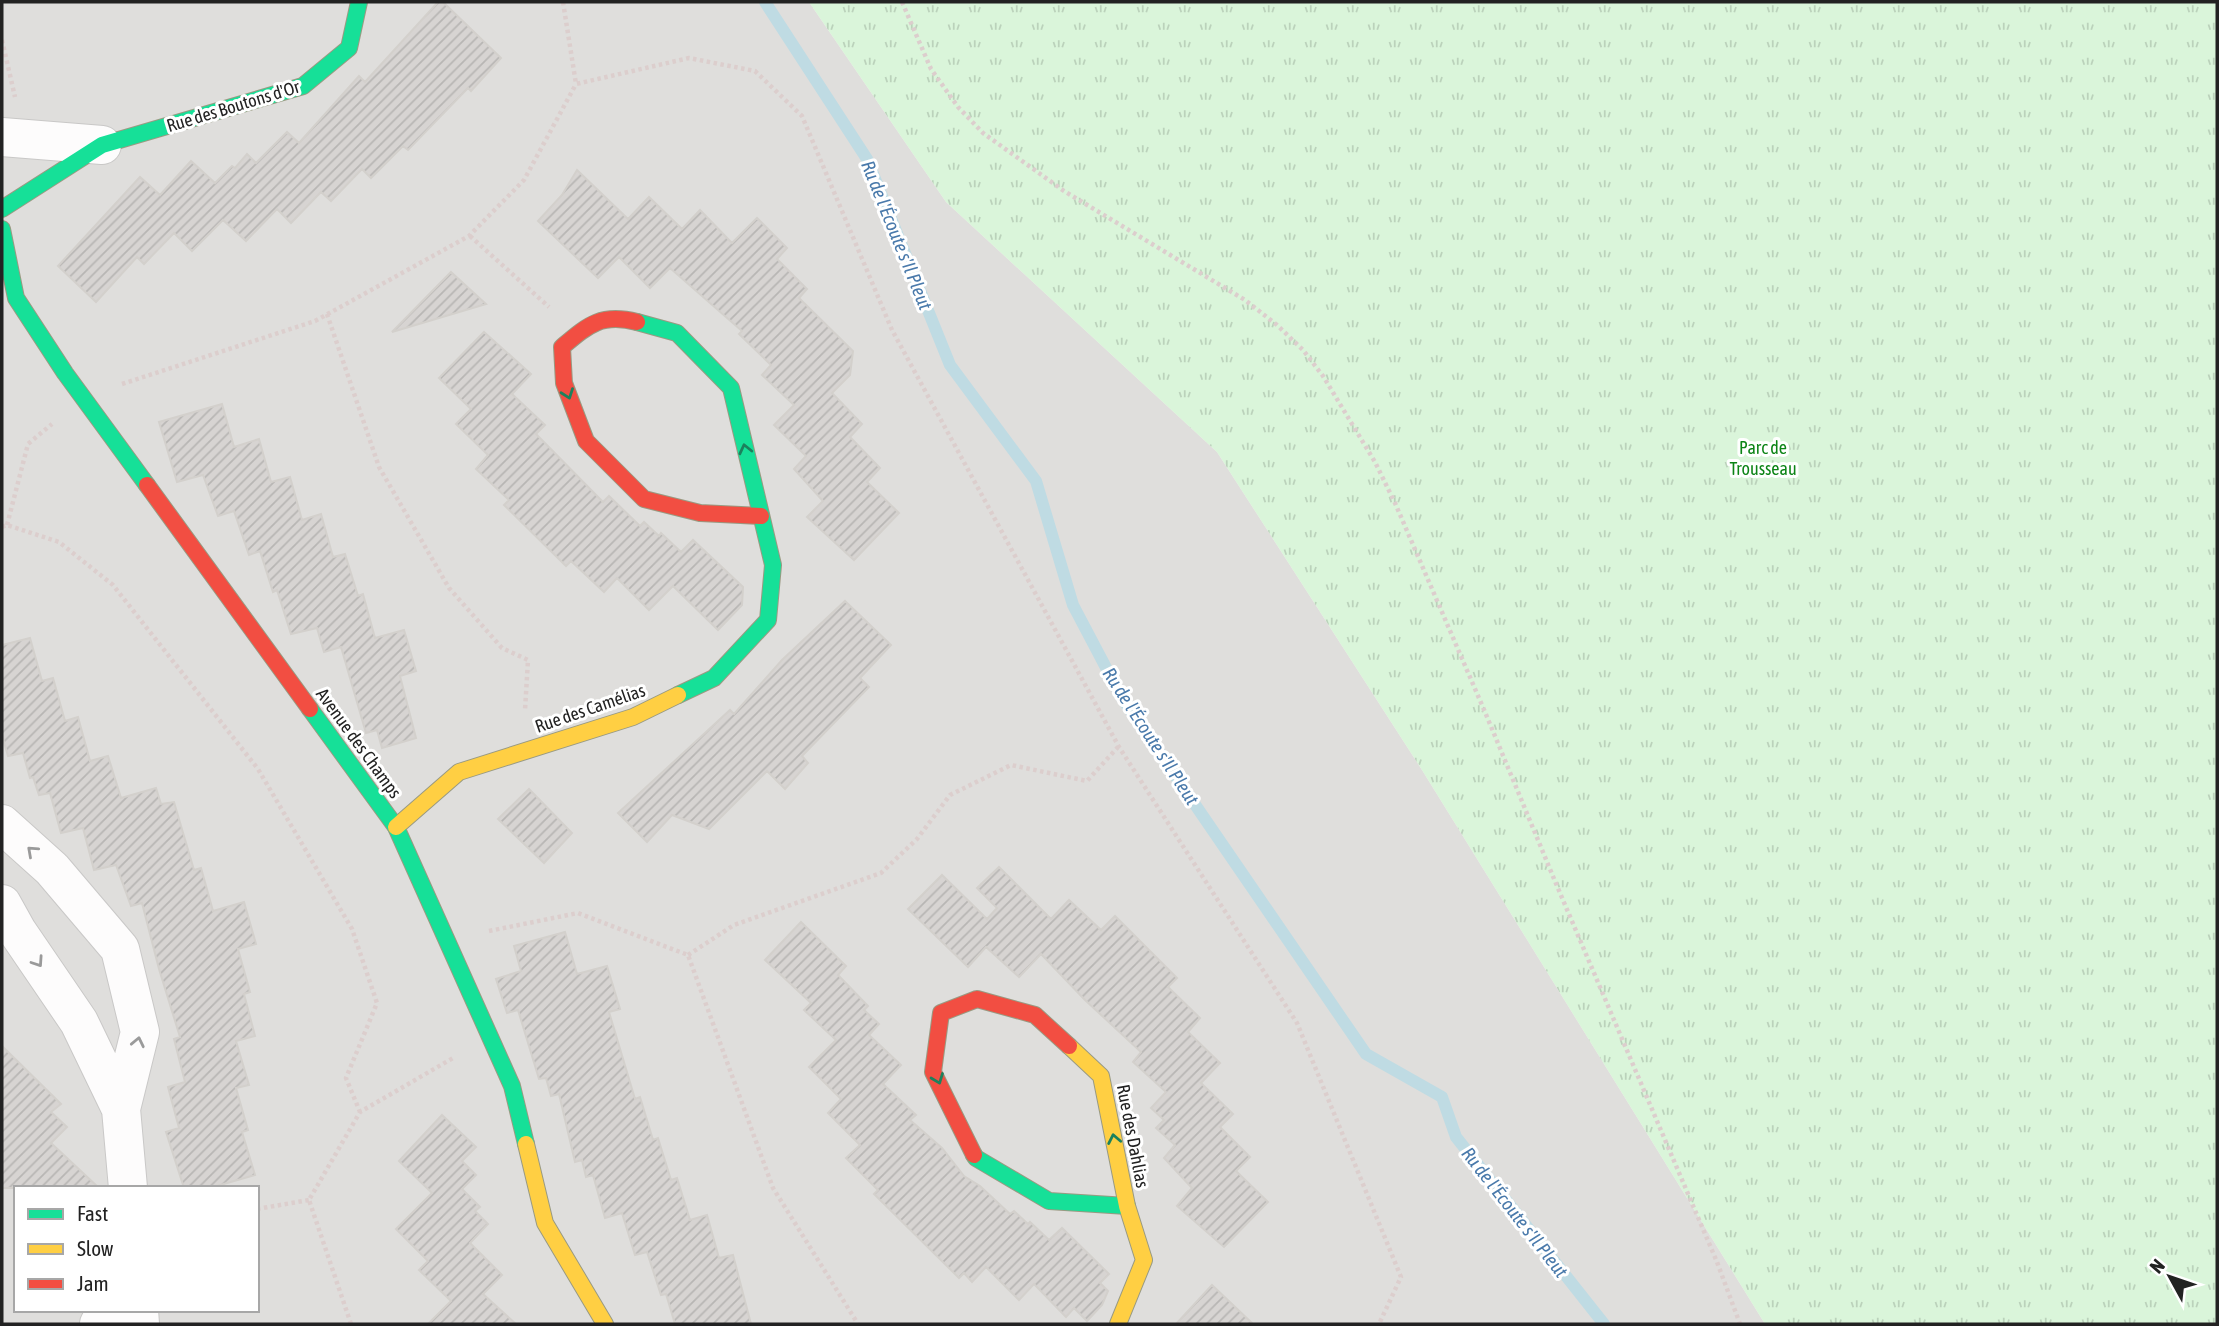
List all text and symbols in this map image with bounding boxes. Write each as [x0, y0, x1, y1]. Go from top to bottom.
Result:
street label: Rue des Boutons d'Or [164, 76, 303, 136]
water label: Ru de l'Écoute s'Il Pleut [857, 157, 937, 313]
one-way arrow [560, 387, 574, 399]
park label: Parc de Trousseau [1729, 437, 1797, 479]
one-way arrow [739, 443, 753, 455]
water label: Ru de l'Écoute s'Il Pleut [1098, 663, 1204, 809]
street label: Rue des Camélias [532, 679, 648, 737]
street label: Avenue des Champs [312, 684, 406, 802]
one-way arrow [27, 847, 40, 860]
one-way arrow [30, 954, 42, 967]
one-way arrow [129, 1037, 144, 1049]
one-way arrow [929, 1072, 943, 1084]
street label: Rue des Dahlias [1113, 1083, 1153, 1189]
one-way arrow [1107, 1133, 1122, 1145]
water label: Ru de l'Écoute s'Il Pleut [1457, 1143, 1573, 1282]
legend [14, 1186, 259, 1312]
text: Fast [77, 1201, 108, 1225]
text: Slow [77, 1236, 114, 1260]
north arrow [2135, 1242, 2205, 1312]
text: N [2145, 1255, 2169, 1277]
text: Jam [77, 1271, 109, 1295]

